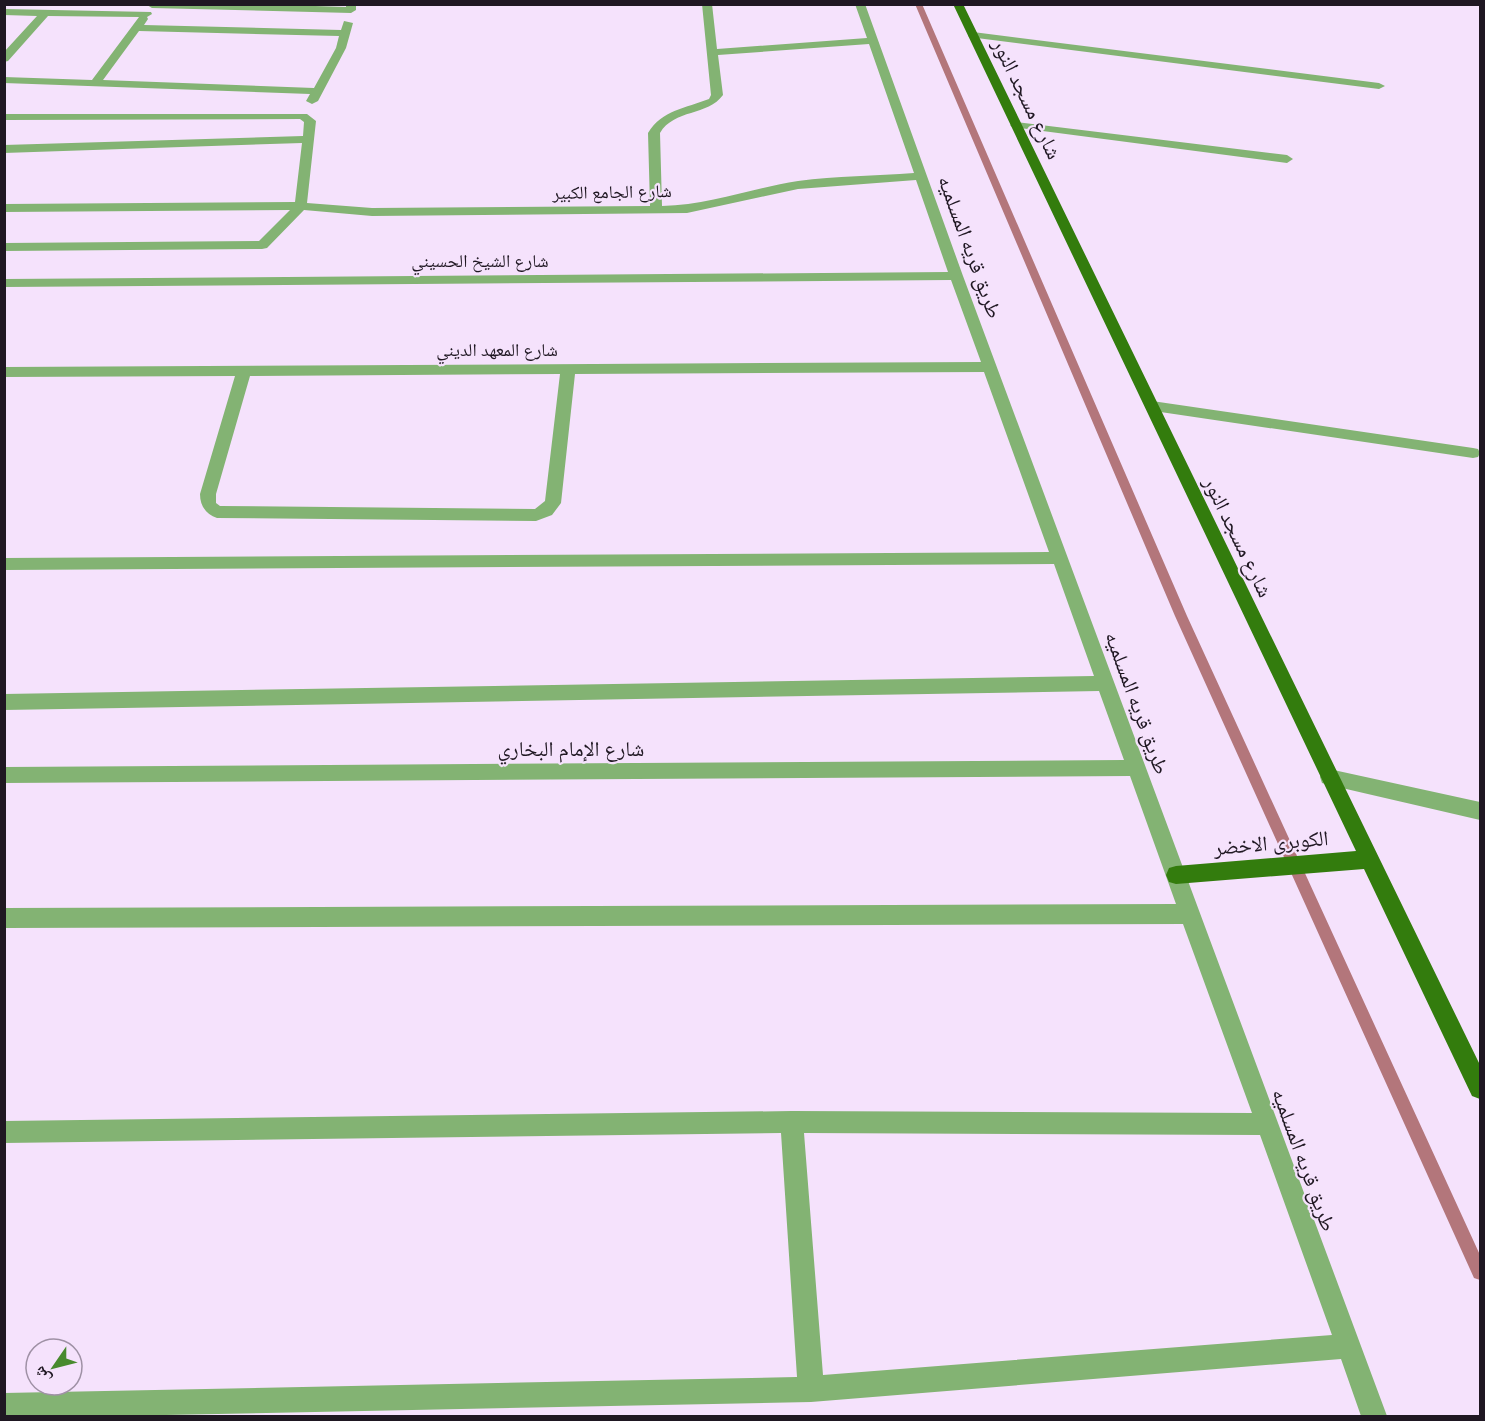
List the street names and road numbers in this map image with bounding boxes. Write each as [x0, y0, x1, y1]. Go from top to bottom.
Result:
street label: شارع مسجد النور [986, 34, 1067, 163]
street label: طريق قريه المسلميه [932, 172, 1008, 322]
street label: شارع الجامع الكبير [551, 180, 672, 205]
street label: شارع الشيخ الحسيني [411, 250, 549, 276]
street label: شارع المعهد الديني [436, 339, 558, 365]
street label: شارع مسجد النور [1197, 472, 1278, 601]
street label: طريق قريه المسلميه [1099, 628, 1175, 778]
street label: شارع الإمام البخاري [498, 736, 644, 765]
street label: الكوبرى الاخضر [1212, 825, 1329, 861]
street label: طريق قريه المسلميه [1266, 1085, 1342, 1235]

